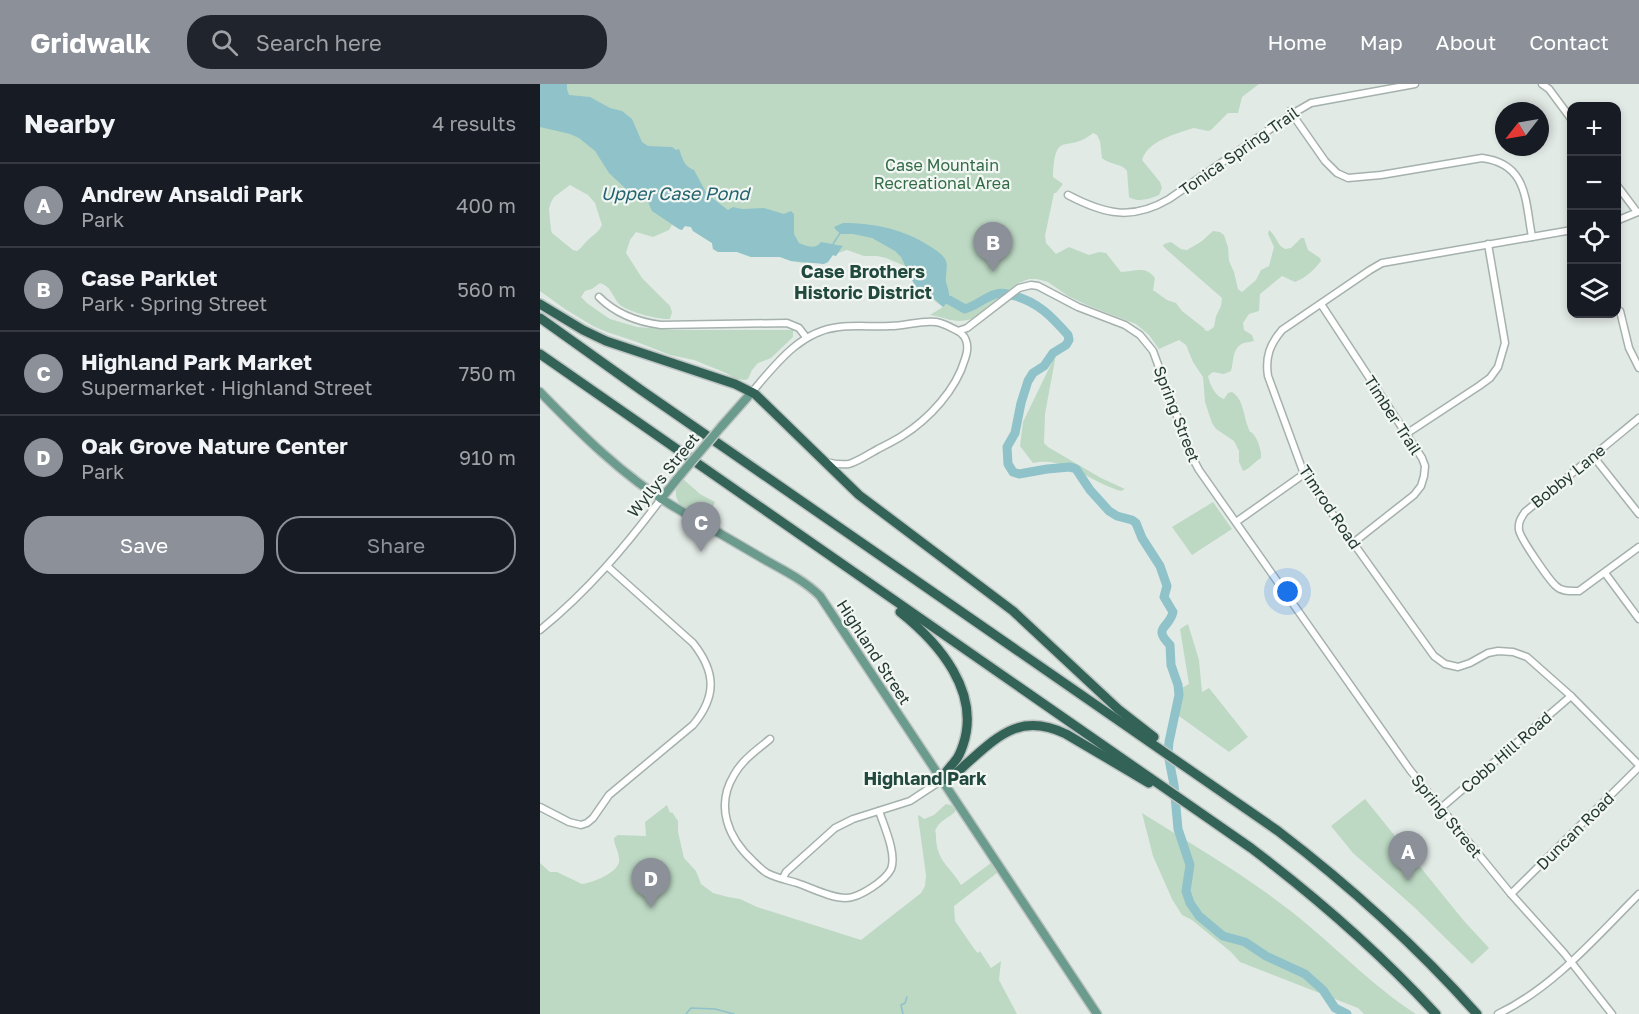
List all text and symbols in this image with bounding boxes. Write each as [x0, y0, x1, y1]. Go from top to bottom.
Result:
search box [187, 15, 607, 69]
text: Gridwalk [30, 26, 151, 59]
icon: search [208, 26, 241, 59]
text: Search here [256, 29, 382, 56]
text: Home [1267, 29, 1327, 55]
text: Map [1360, 29, 1403, 55]
text: About [1436, 29, 1496, 55]
text: Contact [1529, 29, 1609, 55]
street label: Tonica Spring Trail [1175, 102, 1303, 200]
north arrow [1495, 102, 1549, 156]
map controls [1567, 102, 1621, 318]
button: + [1567, 102, 1621, 156]
text: Nearby [24, 108, 115, 139]
text: 4 results [432, 111, 516, 135]
park label: Case Mountain Recreational Area [874, 155, 1010, 193]
button: − [1567, 156, 1621, 210]
text: Andrew Ansaldi Park [81, 180, 303, 207]
water label: Upper Case Pond [601, 182, 751, 204]
text: A [36, 193, 51, 217]
text: 400 m [456, 193, 516, 217]
text: Park [81, 207, 124, 231]
button: locate [1567, 210, 1621, 264]
pin: B [974, 222, 1012, 272]
district label: Case Brothers Historic District [794, 260, 932, 303]
text: Case Parklet [81, 264, 218, 291]
button: layers [1567, 264, 1621, 318]
text: B [36, 277, 51, 301]
text: 560 m [457, 277, 516, 301]
text: Park · Spring Street [81, 291, 267, 315]
text: Highland Park Market [81, 348, 312, 375]
text: C [36, 361, 51, 385]
text: 750 m [459, 361, 516, 385]
street label: Spring Street [1149, 363, 1205, 465]
street label: Timber Trail [1360, 371, 1426, 459]
text: Supermarket · Highland Street [81, 375, 373, 399]
street label: Wyllys Street [623, 429, 703, 521]
text: Oak Grove Nature Center [81, 432, 348, 459]
street label: Bobby Lane [1527, 440, 1609, 512]
text: D [36, 445, 51, 469]
text: 910 m [459, 445, 516, 469]
text: Park [81, 459, 124, 483]
street label: Timrod Road [1295, 461, 1365, 553]
pin: C [682, 502, 720, 552]
button: Save [24, 516, 264, 574]
button: Share [276, 516, 516, 574]
your location [1273, 577, 1302, 606]
street label: Highland Street [833, 596, 915, 708]
street label: Cobb Hill Road [1456, 707, 1556, 797]
district label: Highland Park [863, 767, 987, 789]
street label: Spring Street [1407, 770, 1487, 862]
street label: Duncan Road [1532, 788, 1618, 874]
pin: A [1388, 832, 1428, 881]
pin: D [632, 858, 670, 908]

